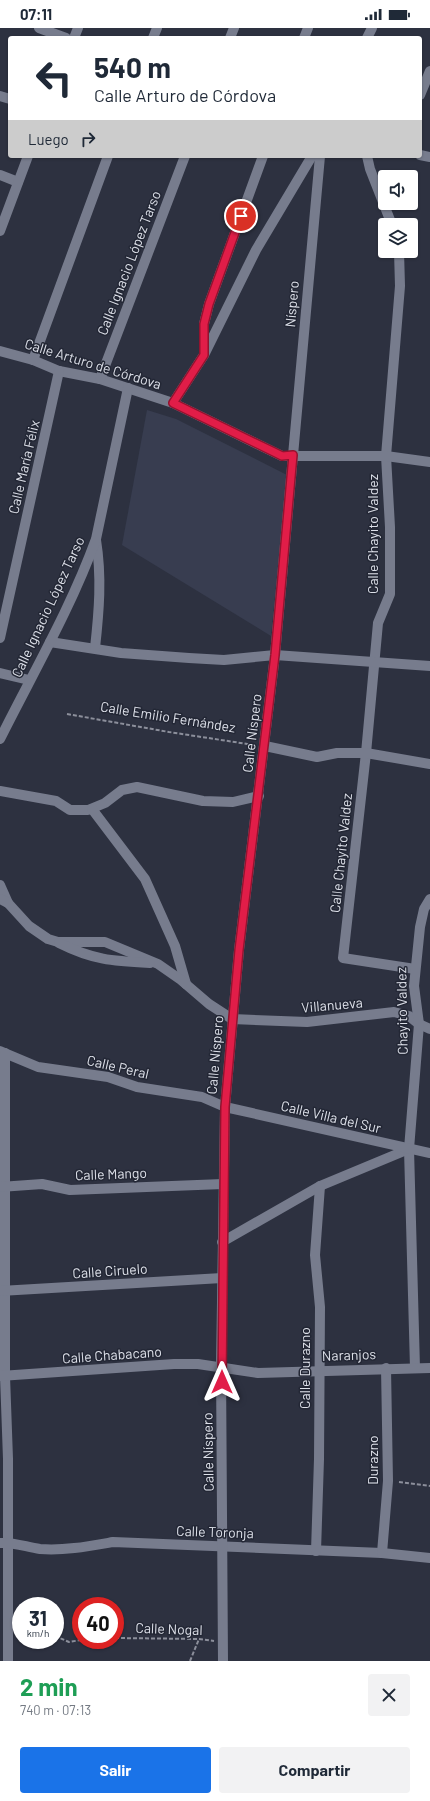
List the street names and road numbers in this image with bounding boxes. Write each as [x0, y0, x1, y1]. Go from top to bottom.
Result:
street label: Calle Ignacio López Tarso [93, 188, 164, 337]
street label: Níspero [281, 280, 302, 328]
street label: Calle Arturo de Córdova [23, 335, 163, 392]
street label: Calle María Félix [4, 418, 43, 515]
street label: Calle Chayito Valdez [364, 474, 381, 594]
street label: Calle Ignacio López Tarso [7, 534, 88, 680]
street label: Calle Níspero [238, 693, 265, 773]
street label: Calle Emilio Fernández [99, 697, 237, 736]
street label: Calle Chayito Valdez [326, 792, 355, 914]
street label: Chayito Valdez [392, 967, 411, 1055]
street label: Villanueva [301, 993, 363, 1016]
street label: Calle Níspero [203, 1015, 226, 1095]
street label: Calle Peral [85, 1051, 151, 1082]
street label: Calle Villa del Sur [279, 1097, 383, 1136]
street label: Calle Mango [75, 1164, 147, 1183]
street label: Calle Ciruelo [72, 1259, 148, 1282]
street label: Calle Durazno [296, 1327, 313, 1409]
street label: Calle Chabacano [62, 1343, 162, 1366]
street label: Naranjos [322, 1345, 377, 1364]
street label: Calle Níspero [198, 1412, 217, 1492]
street label: Durazno [364, 1435, 381, 1485]
street label: Calle Toronja [176, 1522, 254, 1541]
street label: Calle Nogal [135, 1619, 203, 1638]

